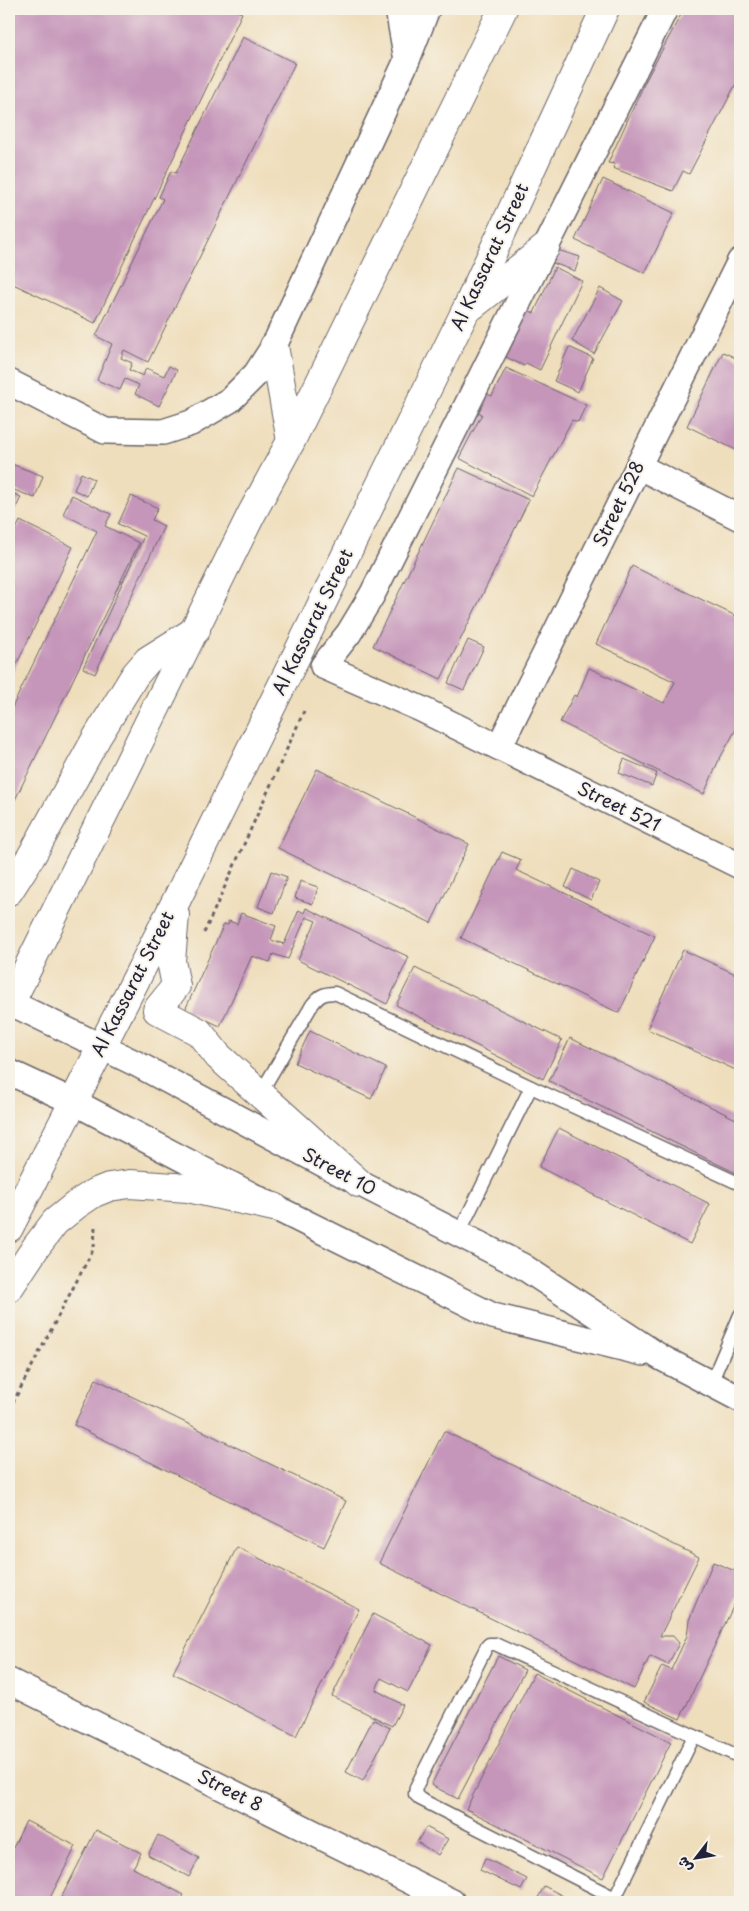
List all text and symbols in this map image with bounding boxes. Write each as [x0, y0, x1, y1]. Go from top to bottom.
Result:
street label: Al Kassarat Street [443, 178, 535, 335]
street label: Street 528 [585, 456, 650, 551]
street label: Al Kassarat Street [264, 544, 359, 699]
street label: Street 521 [573, 774, 666, 837]
street label: Al Kassarat Street [83, 906, 180, 1061]
street label: Street 10 [298, 1140, 381, 1201]
street label: Street 8 [193, 1762, 268, 1818]
north arrow [672, 1834, 722, 1884]
text: ش [671, 1853, 697, 1877]

